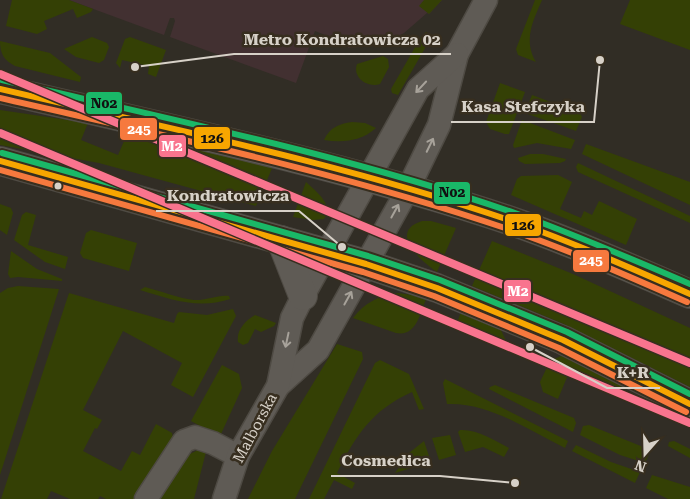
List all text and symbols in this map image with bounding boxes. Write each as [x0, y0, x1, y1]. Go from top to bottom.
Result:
callout: Metro Kondratowicza 02 [234, 23, 451, 54]
text: Metro Kondratowicza 02 [243, 30, 441, 49]
one-way arrow [415, 81, 427, 94]
line badge: N02 [85, 91, 123, 115]
callout: Kasa Stefczyka [451, 91, 594, 122]
text: N02 [91, 95, 117, 111]
text: Kasa Stefczyka [461, 97, 585, 116]
line badge: 245 [119, 117, 158, 141]
text: 245 [127, 121, 151, 137]
line badge: 126 [193, 126, 231, 150]
text: 126 [200, 130, 224, 146]
line badge: M2 [158, 134, 187, 158]
text: M2 [161, 138, 183, 154]
one-way arrow [425, 138, 435, 153]
callout: Kondratowicza [156, 180, 299, 211]
unlabelled marker [53, 181, 63, 191]
line badge: N02 [433, 181, 471, 205]
text: N02 [439, 184, 465, 200]
text: Kondratowicza [167, 186, 290, 205]
one-way arrow [391, 205, 401, 219]
line badge: 126 [504, 213, 542, 237]
text: 126 [511, 217, 535, 233]
line badge: 245 [572, 249, 610, 273]
text: 245 [579, 252, 603, 268]
line badge: M2 [503, 279, 532, 303]
text: M2 [507, 283, 529, 299]
one-way arrow [343, 291, 353, 306]
one-way arrow [282, 332, 291, 348]
callout: K+R [607, 357, 660, 388]
text: K+R [617, 363, 649, 382]
street label: Malborska [229, 390, 281, 466]
north arrow [620, 429, 670, 479]
callout: Cosmedica [331, 445, 440, 476]
text: Cosmedica [341, 451, 431, 470]
text: N [633, 457, 648, 476]

